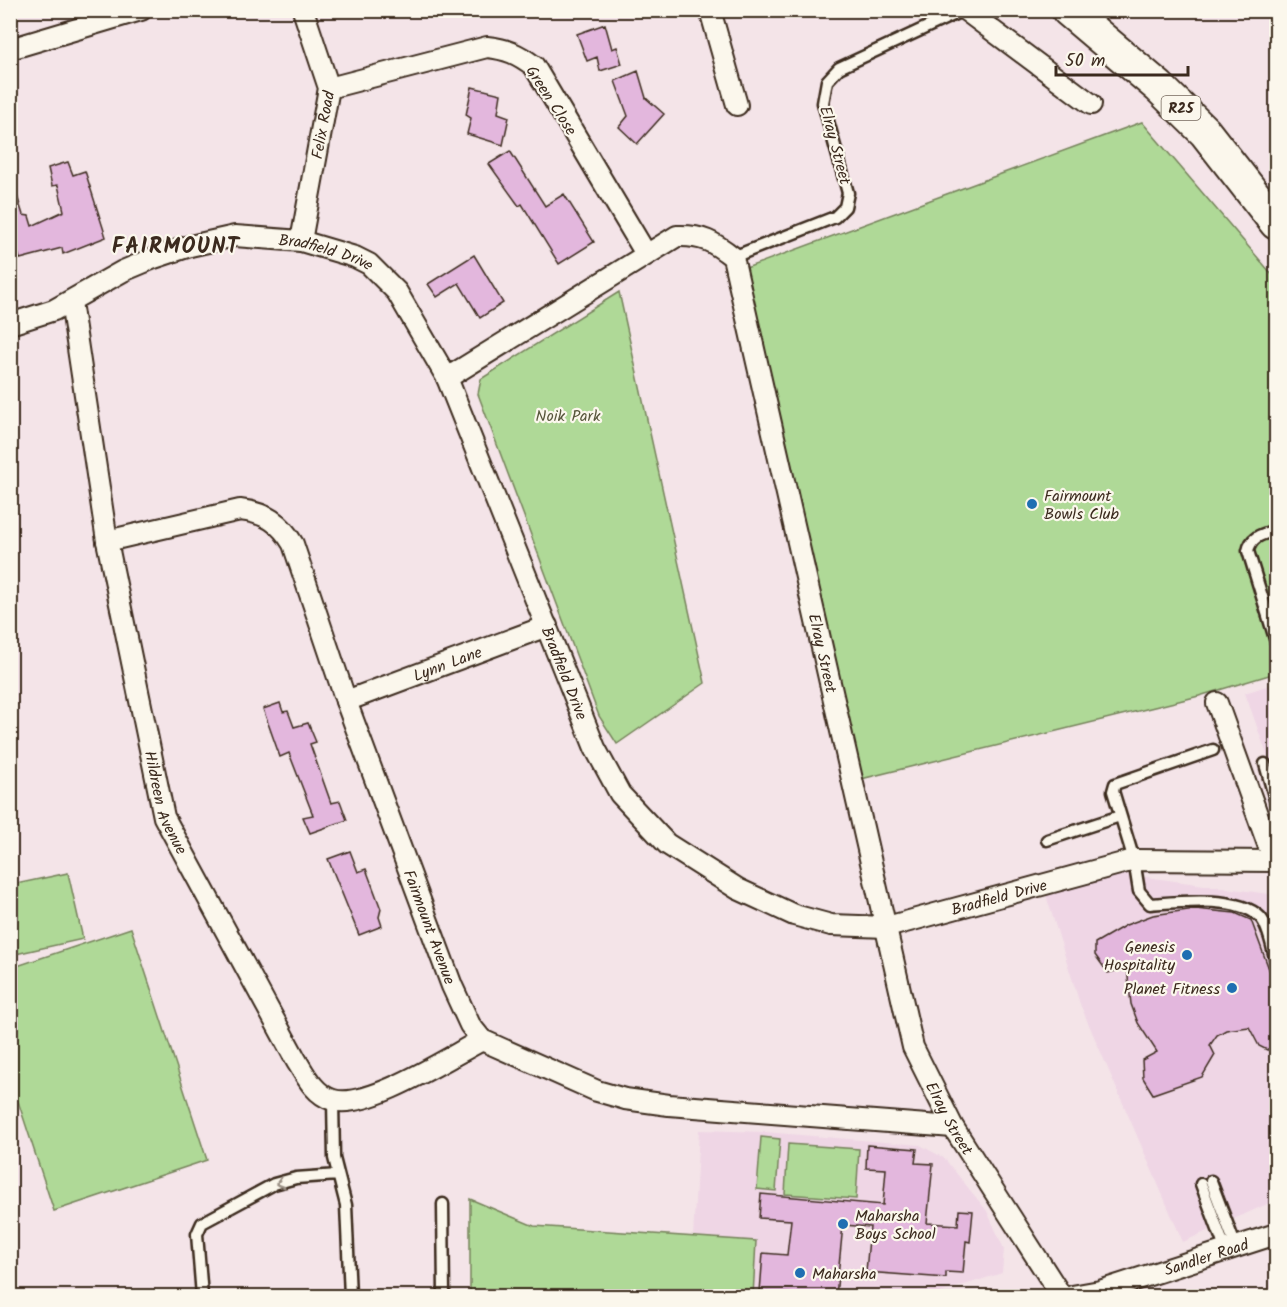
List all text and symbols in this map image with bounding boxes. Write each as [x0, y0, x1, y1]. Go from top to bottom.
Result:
scale bar [1056, 39, 1188, 77]
text: 50 m [1065, 47, 1105, 76]
street label: Green Close [519, 61, 583, 141]
street label: Felix Road [305, 88, 342, 161]
road number: R25 [1162, 96, 1200, 120]
street label: Elray Street [812, 103, 857, 188]
street label: Bradfield Drive [278, 228, 380, 277]
district label: FAIRMOUNT [112, 230, 241, 265]
park label: Noik Park [536, 404, 601, 429]
place label: Fairmount Bowls Club [1044, 484, 1120, 527]
marker: Fairmount Bowls Club [1025, 497, 1039, 511]
street label: Elray Street [801, 611, 843, 696]
street label: Bradfield Drive [534, 623, 593, 724]
street label: Lynn Lane [410, 640, 486, 689]
street label: Hildreen Avenue [137, 749, 193, 859]
street label: Fairmount Avenue [396, 866, 461, 988]
street label: Bradfield Drive [949, 873, 1050, 923]
place label: Genesis Hospitality [1104, 935, 1175, 978]
marker: Genesis Hospitality [1180, 948, 1194, 962]
place label: Planet Fitness [1124, 977, 1220, 1002]
marker: Planet Fitness [1225, 981, 1239, 995]
street label: Elray Street [918, 1078, 979, 1161]
one-way arrow [276, 1176, 286, 1188]
place label: Maharsha Boys School [855, 1204, 936, 1247]
marker: Maharsha Boys School [836, 1217, 850, 1231]
street label: Sandler Road [1161, 1232, 1253, 1283]
place label: Maharsha [812, 1262, 876, 1287]
marker: Maharsha [793, 1266, 807, 1280]

